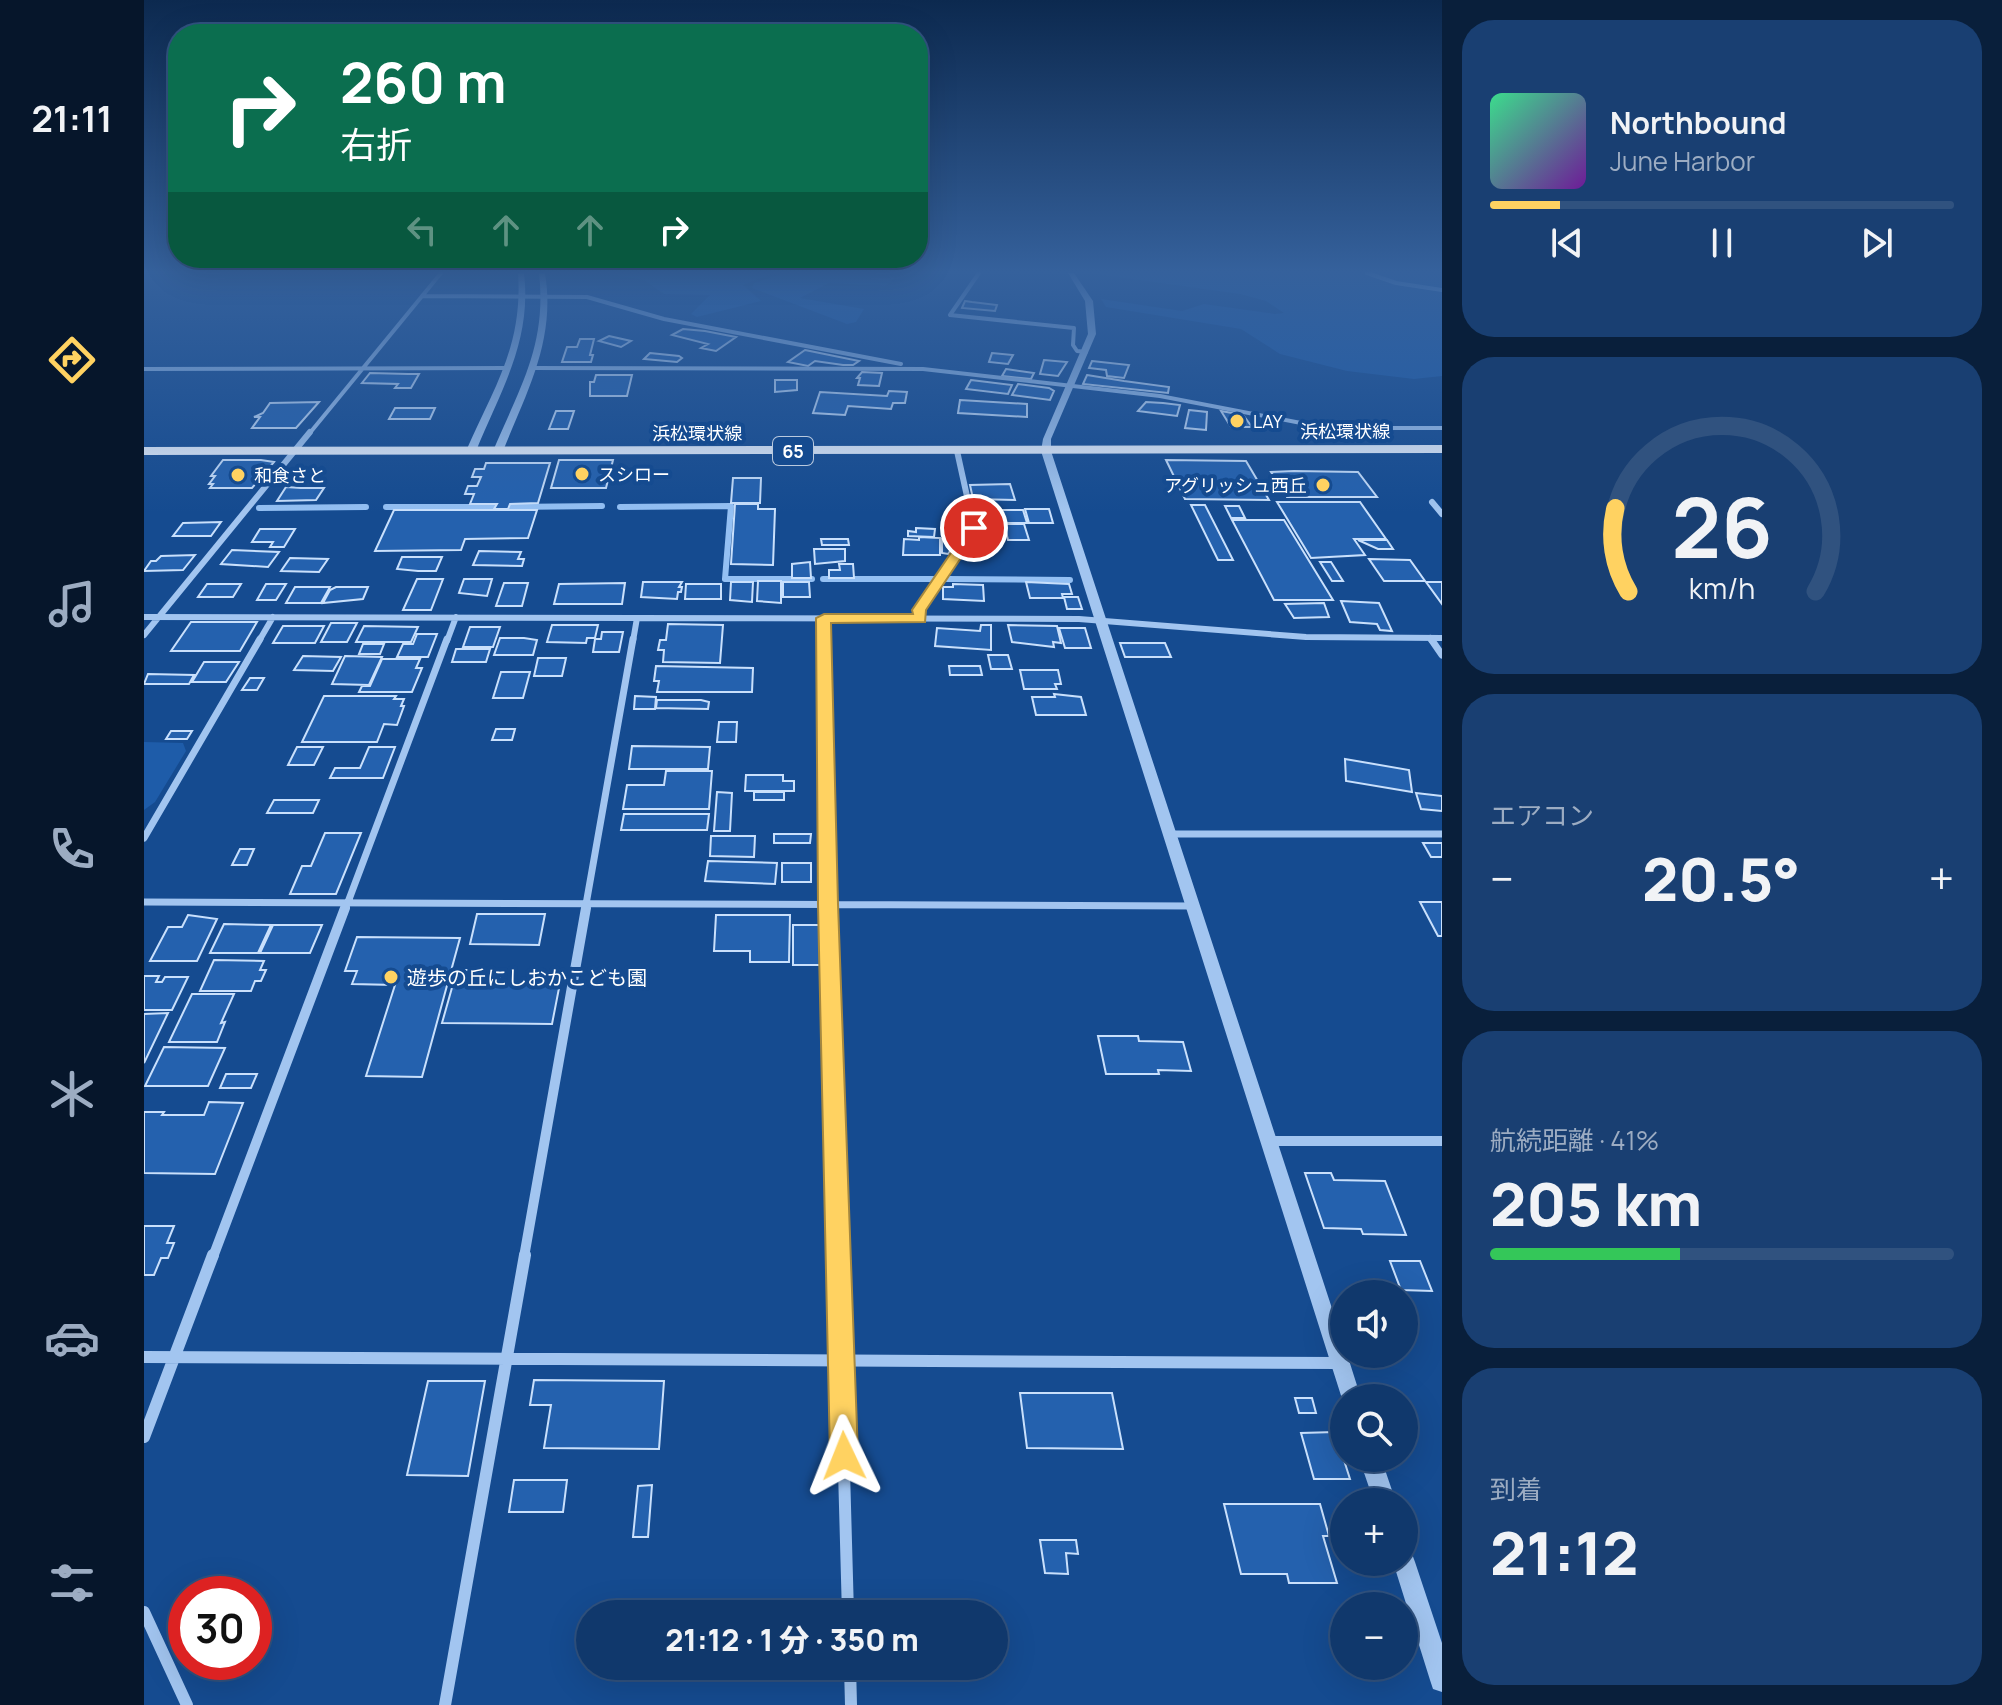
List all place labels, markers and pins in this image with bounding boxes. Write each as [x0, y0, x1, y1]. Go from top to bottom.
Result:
place label: LAY [1253, 409, 1284, 433]
marker: LAY [1228, 412, 1246, 430]
place label: スシロー [598, 462, 670, 486]
place label: 和食さと [254, 463, 326, 487]
marker: スシロー [573, 465, 591, 483]
marker: 和食さと [229, 466, 247, 484]
place label: アグリッシュ西丘 [1164, 473, 1307, 497]
marker: アグリッシュ西丘 [1314, 476, 1332, 494]
pin [940, 494, 1008, 562]
place label: 遊歩の丘にしおかこども園 [407, 964, 647, 991]
marker: 遊歩の丘にしおかこども園 [382, 968, 400, 986]

